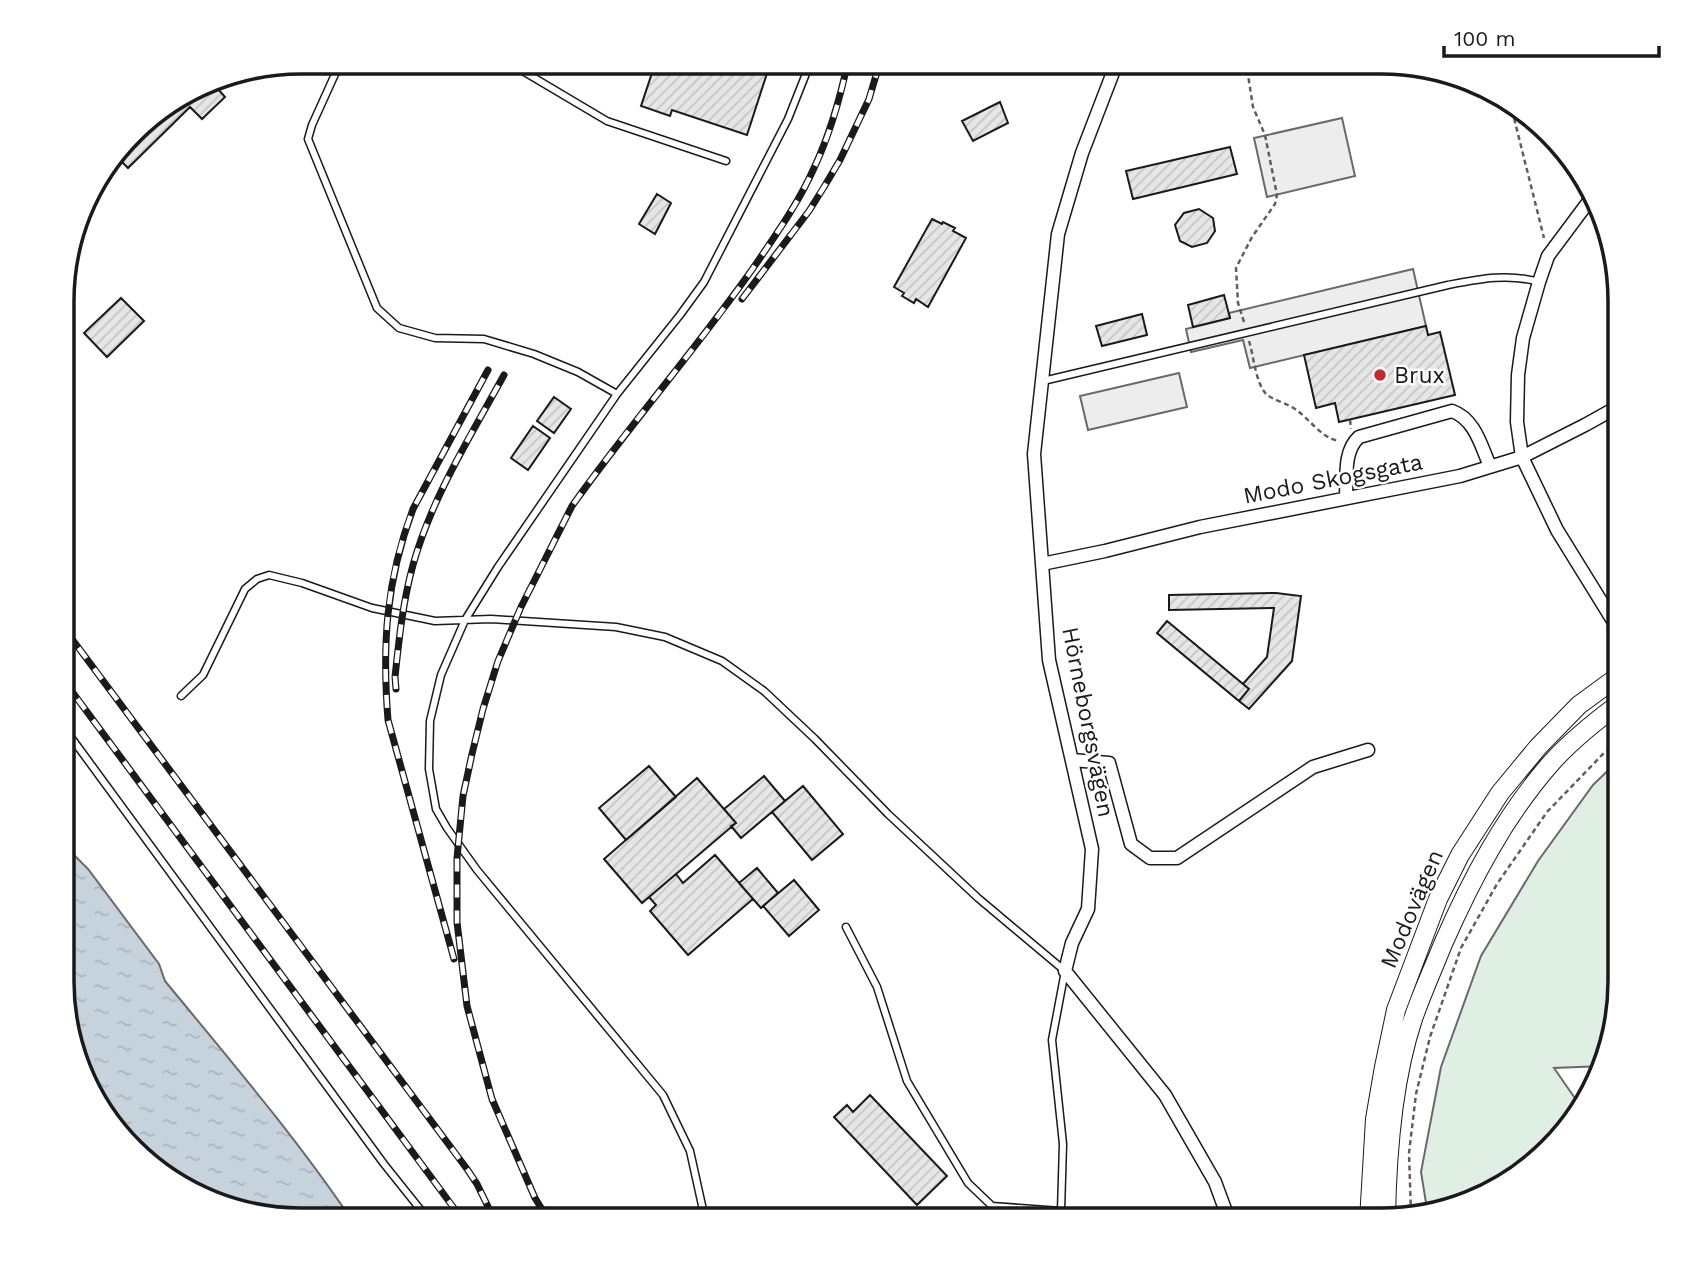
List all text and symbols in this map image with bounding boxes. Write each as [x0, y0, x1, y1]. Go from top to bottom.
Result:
scale bar [1444, 14, 1659, 58]
text: 100 m [1454, 26, 1516, 51]
place label: Brux [1394, 362, 1445, 389]
marker: Brux [1372, 367, 1388, 383]
street label: Modo Skogsgata [1241, 448, 1425, 510]
street label: Hörneborgsvägen [1056, 625, 1120, 819]
street label: Modovägen [1375, 846, 1449, 972]

